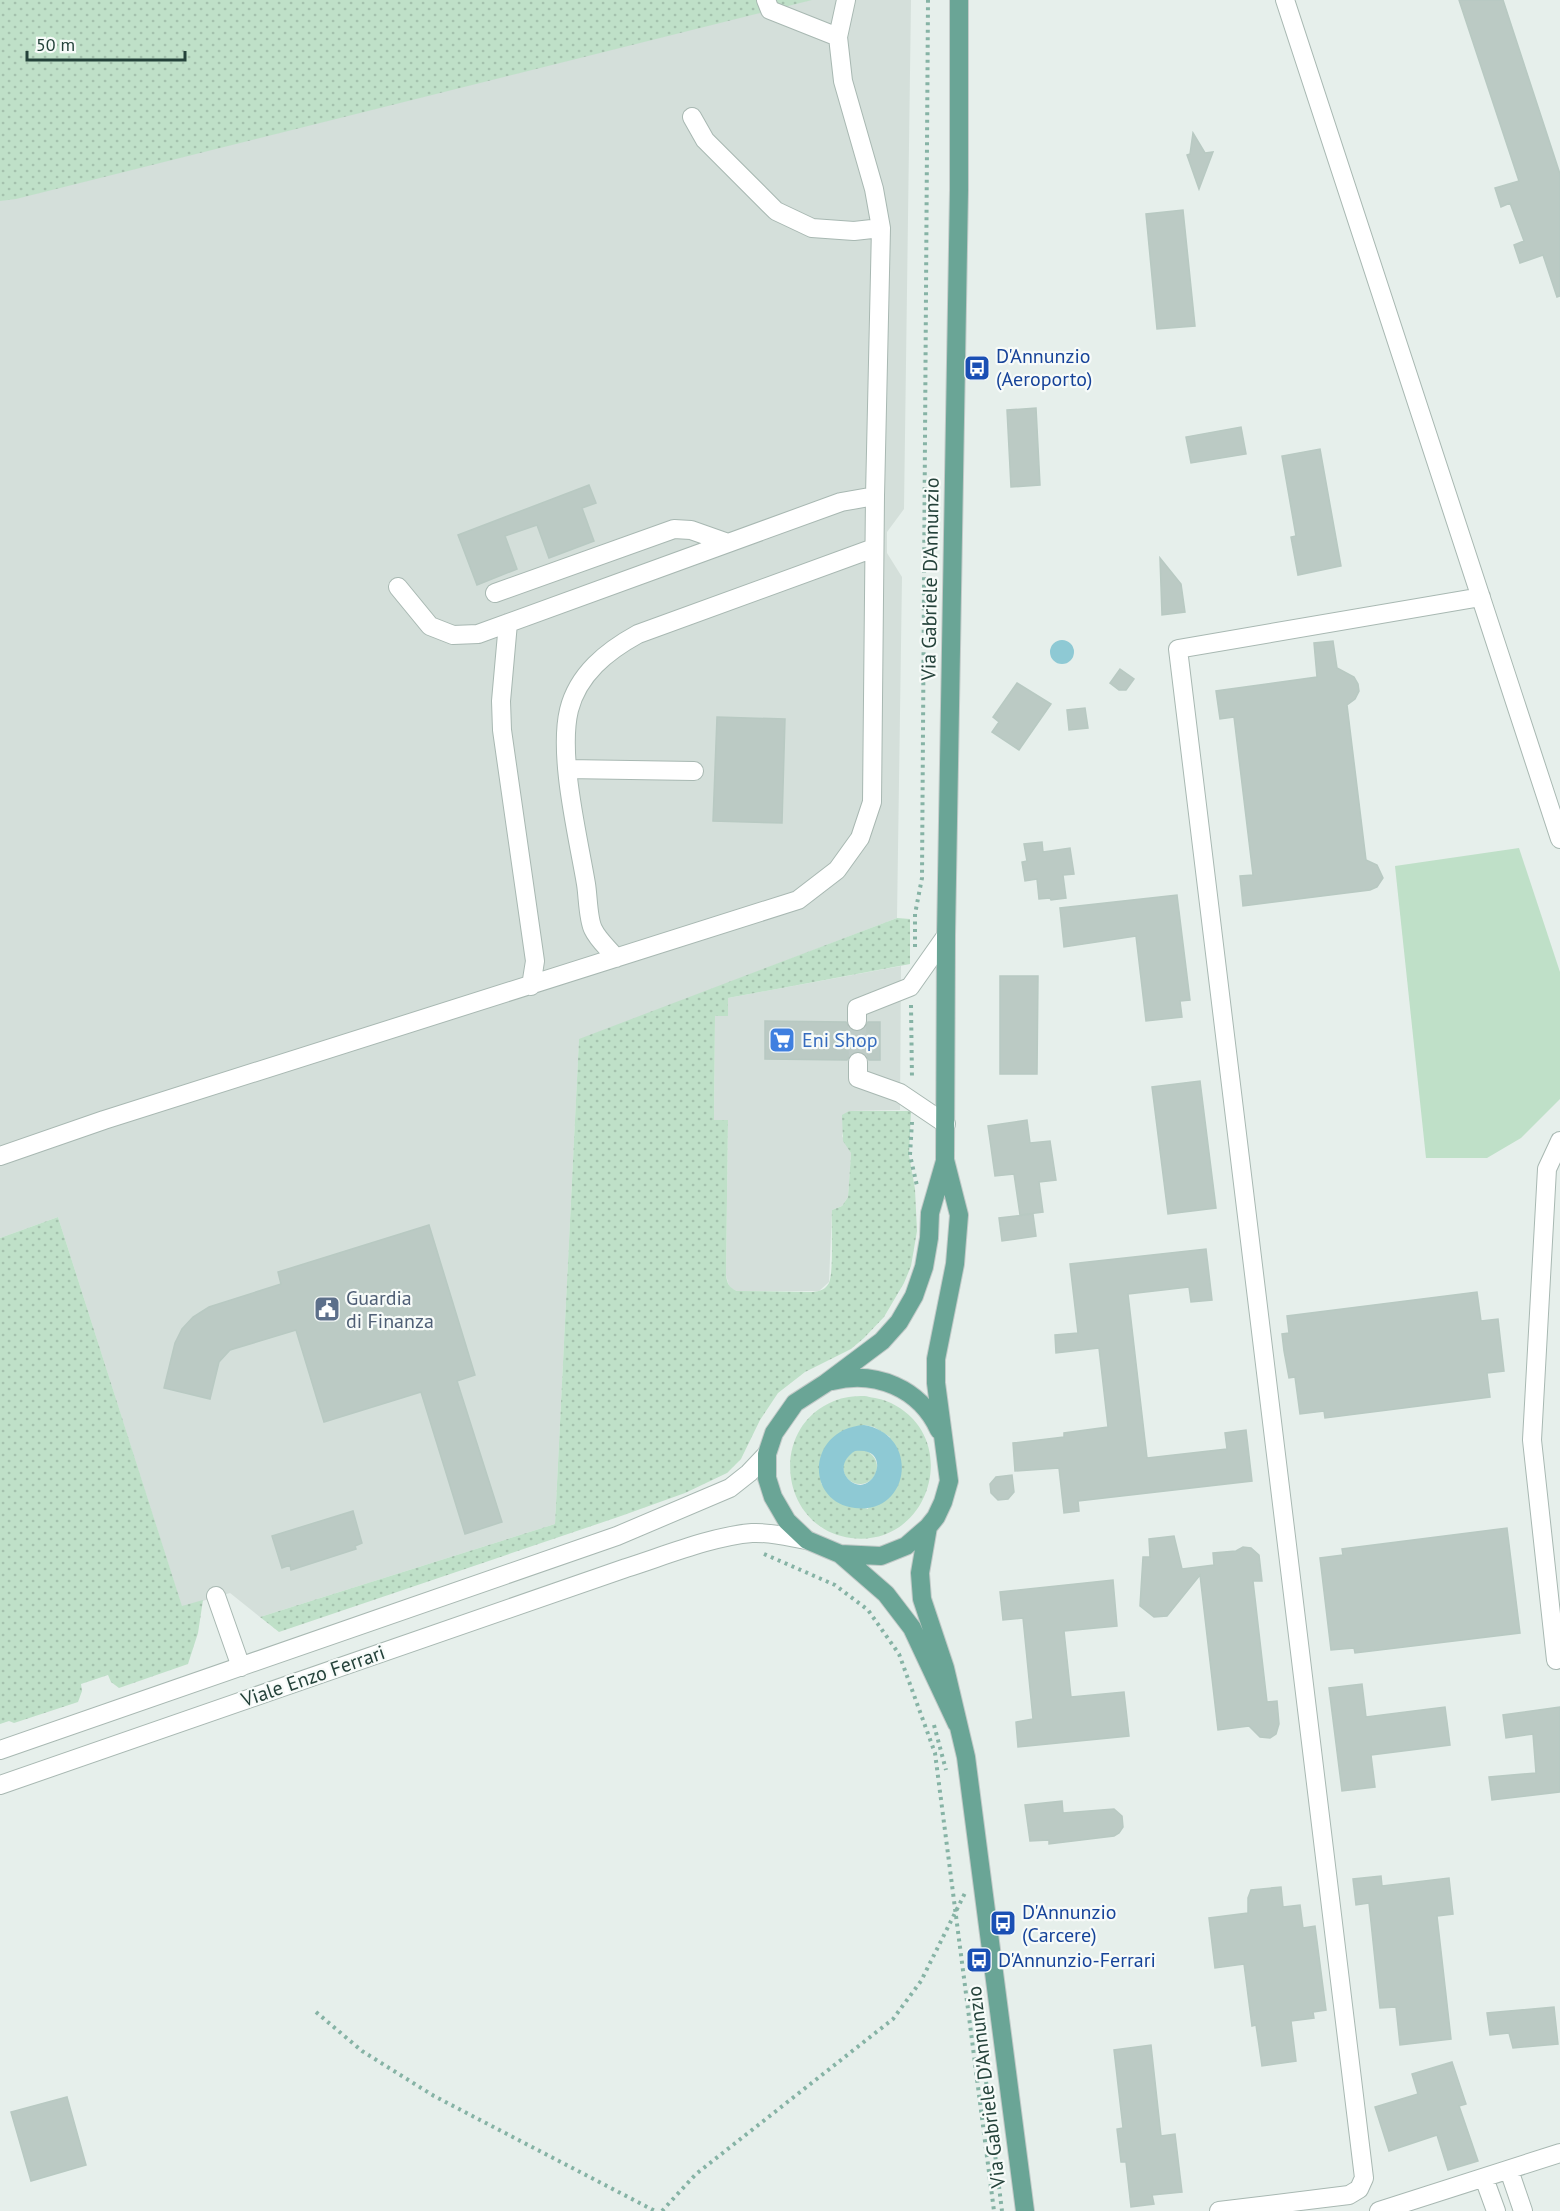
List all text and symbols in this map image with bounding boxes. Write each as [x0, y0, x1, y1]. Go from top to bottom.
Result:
scale bar [27, 24, 184, 62]
text: 50 m [36, 33, 75, 56]
place label: D'Annunzio (Aeroporto) [996, 343, 1092, 392]
bus stop icon: D'Annunzio (Aeroporto) [962, 353, 992, 383]
street label: Via Gabriele D'Annunzio [915, 477, 945, 682]
supermarket icon: Eni Shop [767, 1025, 797, 1055]
place label: Eni Shop [802, 1027, 877, 1053]
place label: Guardia di Finanza [346, 1285, 434, 1334]
public building icon: Guardia di Finanza [312, 1294, 342, 1324]
street label: Viale Enzo Ferrari [237, 1639, 388, 1713]
place label: D'Annunzio (Carcere) [1022, 1899, 1117, 1948]
bus stop icon: D'Annunzio (Carcere) [988, 1908, 1018, 1938]
bus stop icon: D'Annunzio-Ferrari [964, 1945, 994, 1975]
place label: D'Annunzio-Ferrari [998, 1947, 1156, 1973]
street label: Via Gabriele D'Annunzio [961, 1985, 1011, 2190]

